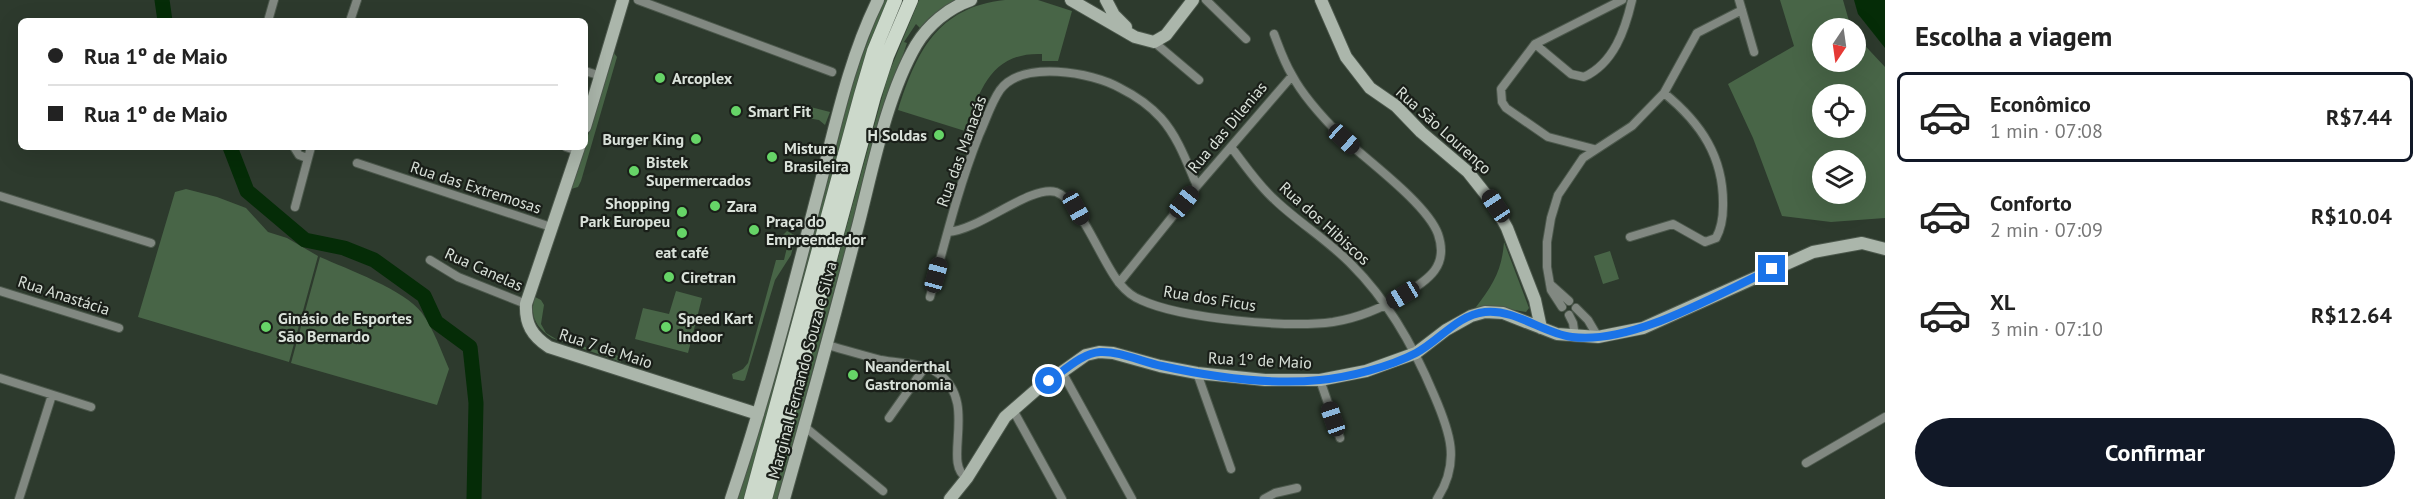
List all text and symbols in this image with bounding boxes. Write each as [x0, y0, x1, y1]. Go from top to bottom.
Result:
north arrow [1812, 18, 1866, 72]
map controls [1812, 18, 1866, 204]
text: Escolha a viagem [1915, 19, 2112, 53]
text: Rua 1º de Maio [84, 42, 228, 70]
place label: Arcoplex [672, 68, 733, 88]
marker: Arcoplex [653, 71, 667, 85]
street label: Rua das Dilenias [1183, 77, 1271, 177]
street label: Rua São Lourenço [1392, 82, 1496, 178]
button: locate [1812, 84, 1866, 138]
icon: car [1918, 90, 1972, 144]
text: Econômico [1990, 90, 2091, 118]
street label: Rua das Manacás [932, 92, 990, 209]
text: Rua 1º de Maio [84, 100, 228, 128]
place label: Smart Fit [748, 101, 811, 121]
text: R$7.44 [2326, 103, 2392, 131]
marker: Smart Fit [729, 104, 743, 118]
text: 1 min · 07:08 [1990, 118, 2103, 144]
car [1325, 120, 1363, 158]
place label: H Soldas [867, 125, 927, 145]
marker: H Soldas [932, 128, 946, 142]
place label: Burger King [602, 129, 684, 149]
marker: Burger King [689, 132, 703, 146]
place label: Mistura Brasileira [784, 138, 849, 176]
marker: Mistura Brasileira [765, 150, 779, 164]
button: layers [1812, 150, 1866, 204]
place label: Bistek Supermercados [646, 152, 751, 190]
street label: Rua das Extremosas [408, 156, 544, 218]
marker: Bistek Supermercados [627, 164, 641, 178]
street label: Rua dos Hibiscos [1275, 177, 1375, 269]
car [1166, 182, 1202, 222]
car [1478, 186, 1514, 226]
car [1059, 188, 1093, 228]
icon: car [1918, 189, 1972, 243]
text: Conforto [1990, 189, 2072, 217]
place label: Shopping Park Europeu [580, 193, 670, 231]
place label: Zara [727, 196, 757, 216]
marker: Zara [708, 199, 722, 213]
text: R$10.04 [2311, 202, 2392, 230]
marker: Shopping Park Europeu [675, 205, 689, 219]
place label: Praça do Empreendedor [766, 211, 866, 249]
text: 2 min · 07:09 [1990, 217, 2103, 243]
marker: Praça do Empreendedor [747, 223, 761, 237]
marker: eat café [675, 226, 689, 240]
place label: eat café [655, 242, 709, 262]
street label: Rua Canelas [442, 243, 526, 295]
car [923, 255, 949, 295]
route end [1758, 255, 1785, 282]
street label: Marginal Fernando Souza e Silva [763, 259, 841, 481]
place label: Ciretran [681, 267, 736, 287]
marker: Ciretran [662, 270, 676, 284]
street label: Rua Anastácia [16, 271, 112, 319]
car [1383, 278, 1423, 312]
street label: Rua dos Ficus [1162, 281, 1258, 315]
icon: car [1918, 288, 1972, 342]
text: XL [1990, 288, 2015, 316]
text: R$12.64 [2311, 301, 2392, 329]
place label: Ginásio de Esportes São Bernardo [278, 308, 412, 346]
place label: Speed Kart Indoor [678, 308, 754, 346]
text: 3 min · 07:10 [1990, 316, 2103, 342]
marker: Ginásio de Esportes São Bernardo [259, 320, 273, 334]
marker: Speed Kart Indoor [659, 320, 673, 334]
street label: Rua 7 de Maio [557, 324, 655, 372]
street label: Rua 1º de Maio [1208, 347, 1312, 373]
place label: Neanderthal Gastronomia [865, 356, 952, 394]
route start [1035, 367, 1062, 394]
marker: Neanderthal Gastronomia [846, 368, 860, 382]
car [1319, 399, 1347, 439]
button: Confirmar [1915, 418, 2395, 487]

